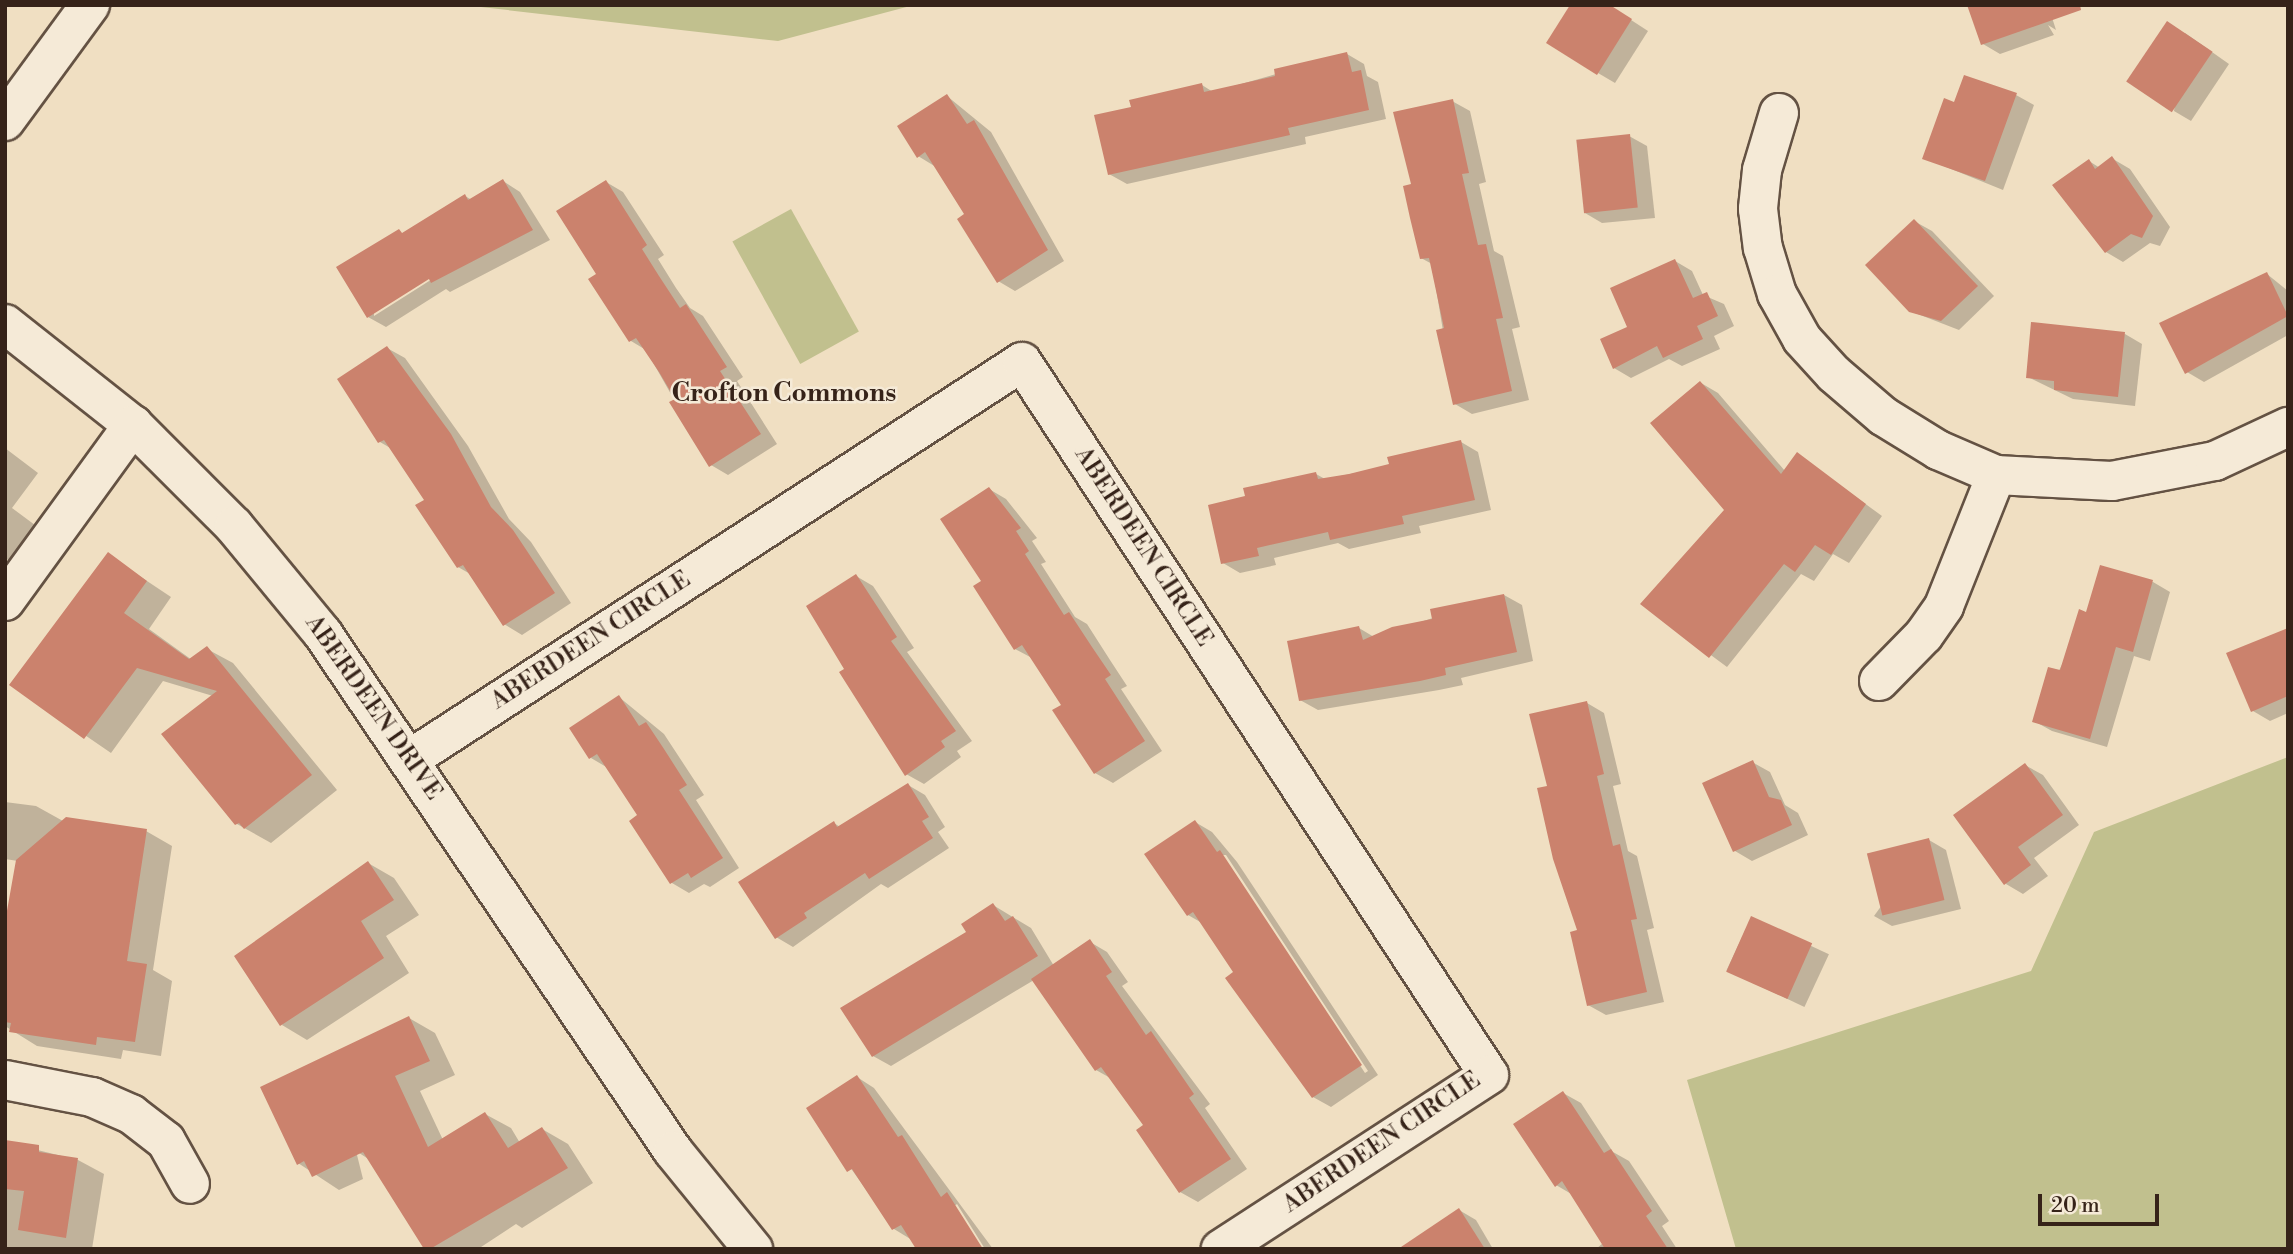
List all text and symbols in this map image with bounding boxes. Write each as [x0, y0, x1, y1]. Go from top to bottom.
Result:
district label: Crofton Commons [672, 378, 896, 410]
street label: ABERDEEN CIRCLE [1068, 442, 1218, 652]
street label: ABERDEEN CIRCLE [486, 566, 696, 716]
street label: ABERDEEN DRIVE [298, 610, 448, 806]
street label: ABERDEEN CIRCLE [1278, 1066, 1486, 1220]
scale bar [2041, 1180, 2162, 1224]
text: 20 m [2051, 1193, 2100, 1219]

